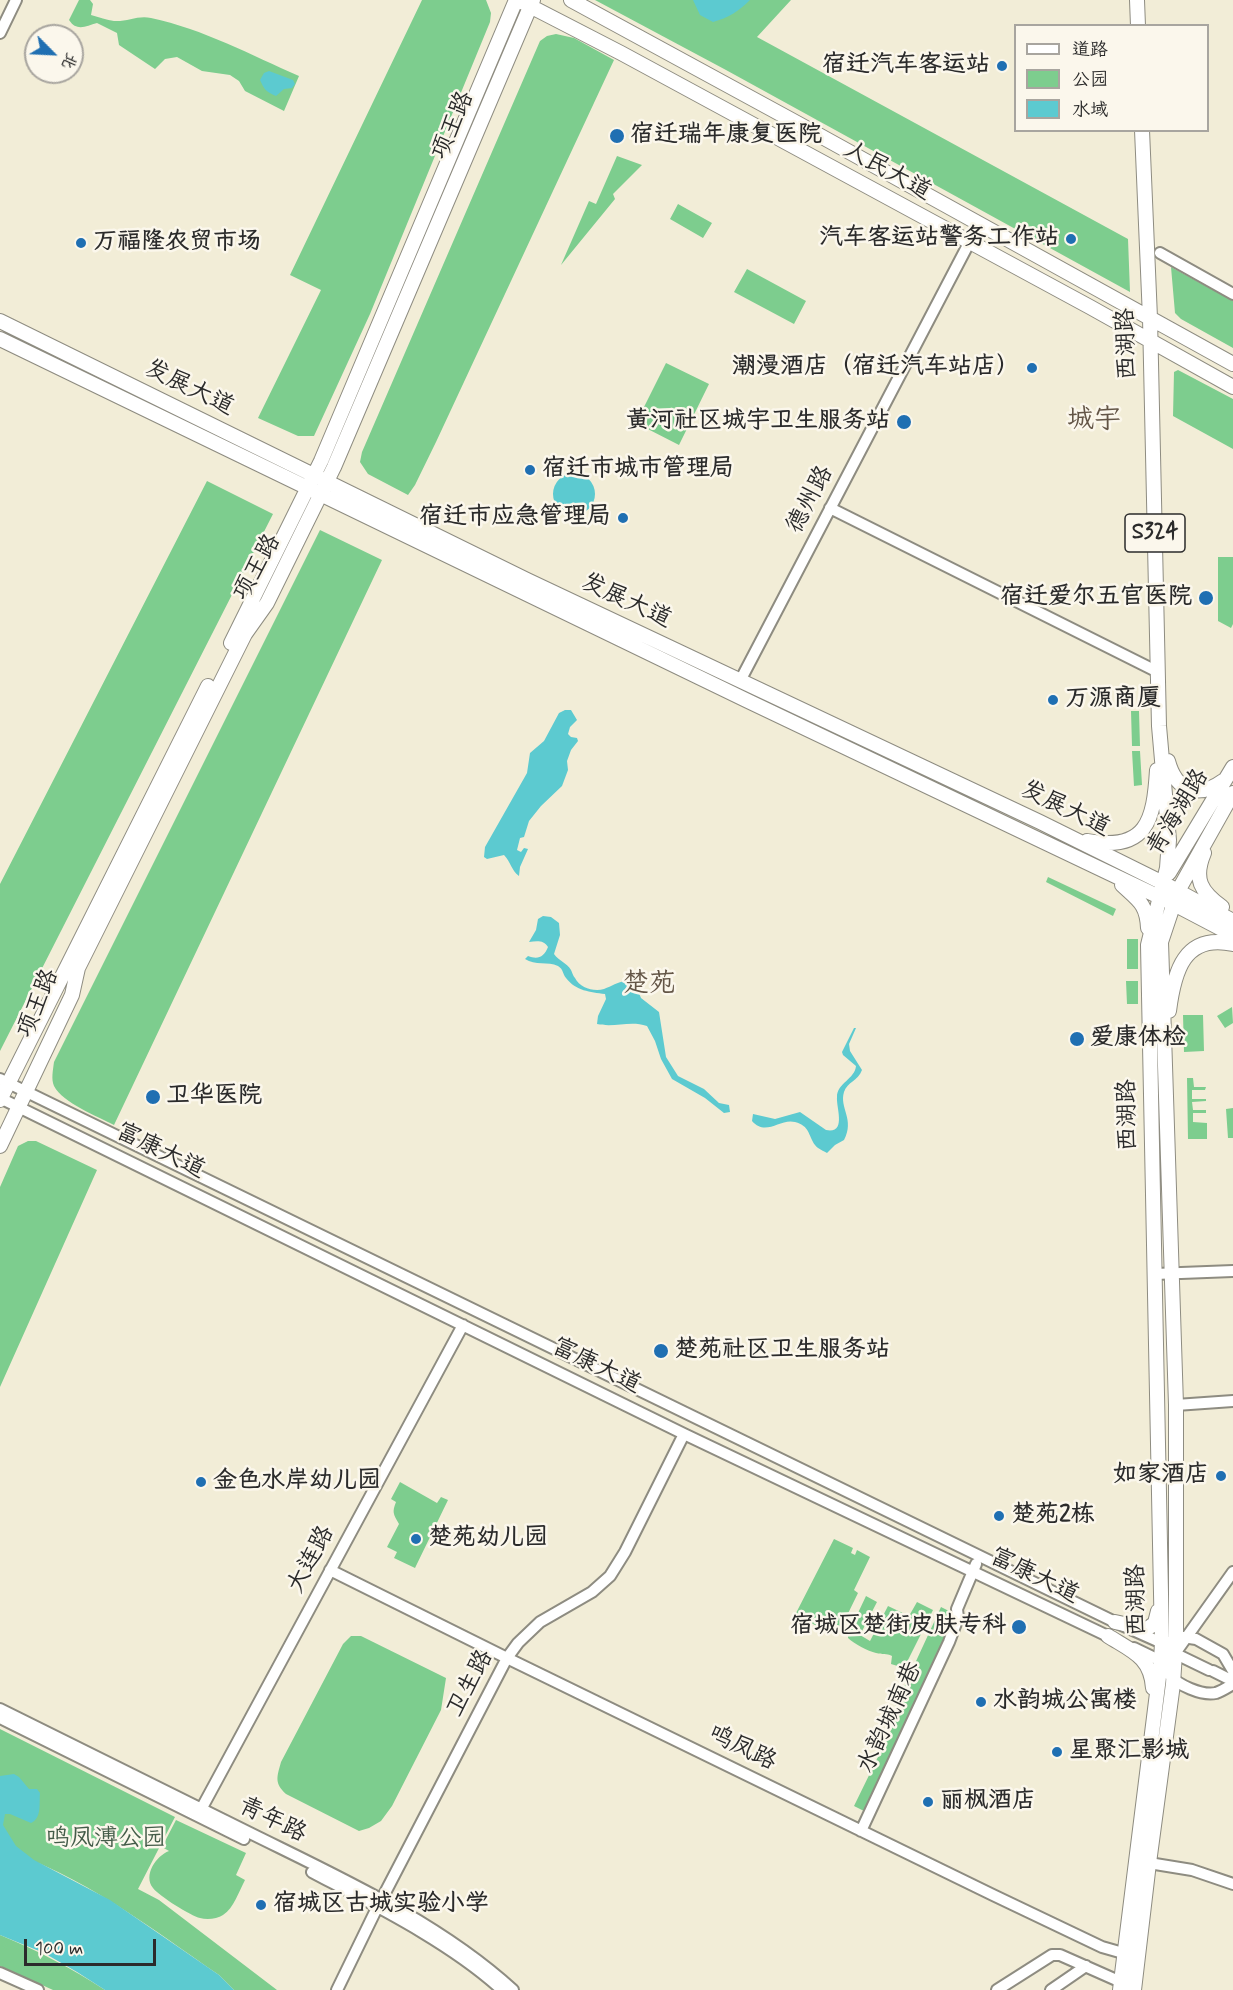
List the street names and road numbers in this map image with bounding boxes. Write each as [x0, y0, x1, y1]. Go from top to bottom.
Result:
street label: 项王路 [427, 87, 481, 165]
street label: 人民大道 [838, 136, 936, 208]
street label: 西湖路 [1112, 308, 1144, 380]
street label: 发展大道 [140, 355, 238, 423]
street label: 德州路 [781, 461, 841, 539]
road number: S324 [1125, 514, 1185, 552]
street label: 项王路 [228, 530, 288, 606]
street label: 发展大道 [576, 569, 676, 635]
street label: 青海湖路 [1142, 764, 1216, 862]
street label: 发展大道 [1016, 776, 1114, 844]
street label: 项王路 [12, 965, 66, 1043]
street label: 西湖路 [1114, 1079, 1144, 1151]
street label: 富康大道 [111, 1118, 209, 1186]
street label: 富康大道 [547, 1333, 645, 1401]
street label: 大连路 [282, 1521, 342, 1599]
street label: 富康大道 [985, 1543, 1083, 1611]
street label: 西湖路 [1123, 1564, 1153, 1636]
street label: 卫生路 [441, 1645, 501, 1723]
street label: 水韵城南巷 [853, 1658, 929, 1778]
street label: 鸣凤路 [703, 1720, 781, 1778]
street label: 青年路 [233, 1792, 311, 1850]

